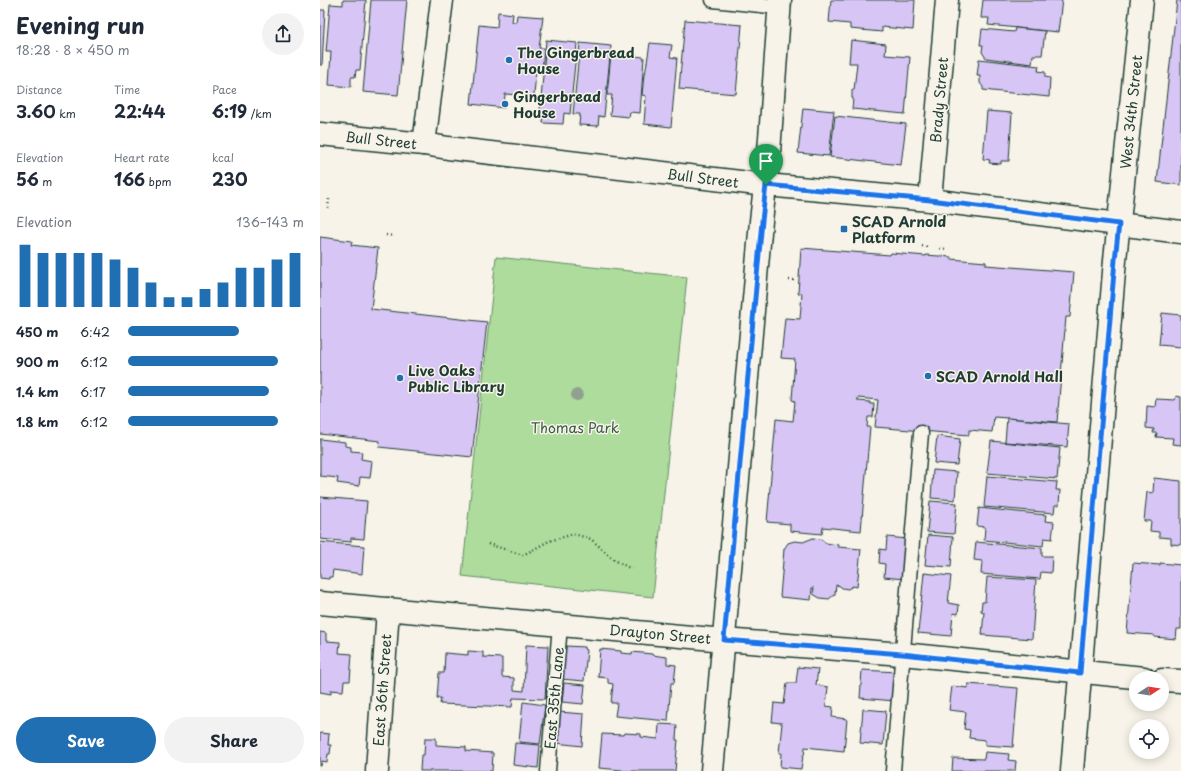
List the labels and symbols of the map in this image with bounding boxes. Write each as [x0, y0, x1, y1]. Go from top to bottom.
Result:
place label: The Gingerbread House [517, 42, 634, 79]
street label: West 34th Street [1115, 54, 1147, 170]
marker: The Gingerbread House [504, 55, 514, 65]
street label: Brady Street [925, 56, 953, 144]
place label: Gingerbread House [513, 86, 601, 123]
marker: Gingerbread House [500, 99, 510, 109]
street label: Bull Street [344, 126, 418, 154]
pin [749, 144, 783, 185]
street label: Bull Street [666, 163, 740, 193]
place label: SCAD Arnold Platform [852, 211, 946, 248]
marker: SCAD Arnold Platform [839, 224, 849, 234]
place label: Live Oaks Public Library [408, 360, 505, 397]
place label: SCAD Arnold Hall [936, 366, 1063, 387]
marker: SCAD Arnold Hall [923, 371, 933, 381]
marker: Live Oaks Public Library [395, 373, 405, 383]
park label: Thomas Park [531, 417, 620, 438]
street label: Drayton Street [608, 619, 712, 649]
street label: East 36th Street [368, 633, 396, 747]
street label: East 35th Lane [539, 646, 569, 750]
north arrow [1129, 671, 1169, 711]

